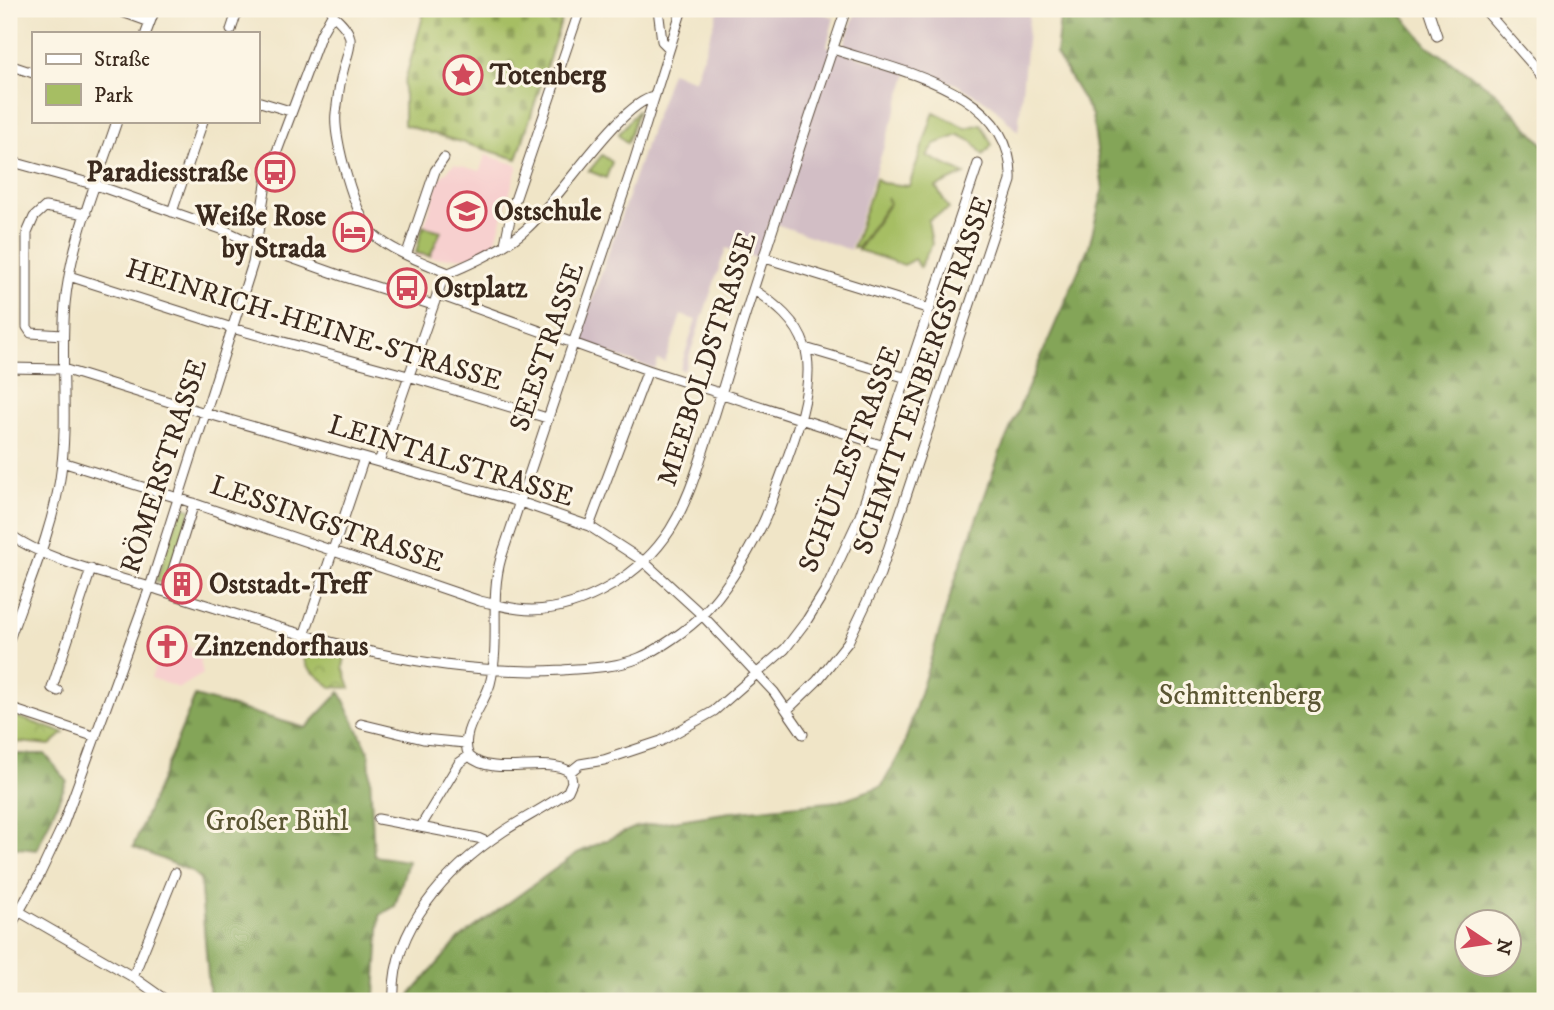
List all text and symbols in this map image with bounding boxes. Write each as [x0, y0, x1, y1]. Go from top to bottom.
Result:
legend [32, 32, 259, 122]
text: Straße [94, 47, 150, 73]
place icon: Totenberg [442, 54, 484, 96]
place label: Totenberg [489, 58, 607, 93]
text: Park [94, 83, 134, 109]
bus stop icon: Paradiesstraße [254, 151, 296, 193]
place label: Paradiesstraße [86, 155, 248, 190]
school or university icon: Ostschule [446, 190, 488, 232]
street label: SCHMITTENBERGSTRASSE [845, 191, 1001, 559]
place label: Ostschule [494, 194, 602, 229]
place label: Weiße Rose by Strada [194, 199, 327, 266]
hotel icon: Weiße Rose by Strada [332, 211, 374, 253]
street label: MEEBOLDSTRASSE [649, 228, 765, 490]
street label: HEINRICH-HEINE-STRASSE [122, 251, 506, 399]
street label: SEESTRASSE [502, 258, 592, 436]
bus stop icon: Ostplatz [386, 267, 428, 309]
place label: Ostplatz [434, 271, 528, 306]
street label: SCHÜLESTRASSE [791, 341, 909, 577]
street label: RÖMERSTRASSE [113, 354, 215, 578]
street label: LEINTALSTRASSE [324, 407, 578, 515]
street label: LESSINGSTRASSE [206, 468, 448, 580]
building icon: Oststadt-Treff [161, 563, 203, 605]
place label: Oststadt-Treff [209, 567, 373, 602]
church icon: Zinzendorfhaus [146, 625, 188, 667]
place label: Zinzendorfhaus [194, 629, 369, 664]
park label: Schmittenberg [1159, 678, 1322, 713]
park label: Großer Bühl [206, 804, 349, 839]
north arrow [1452, 908, 1522, 978]
text: N [1490, 936, 1516, 957]

